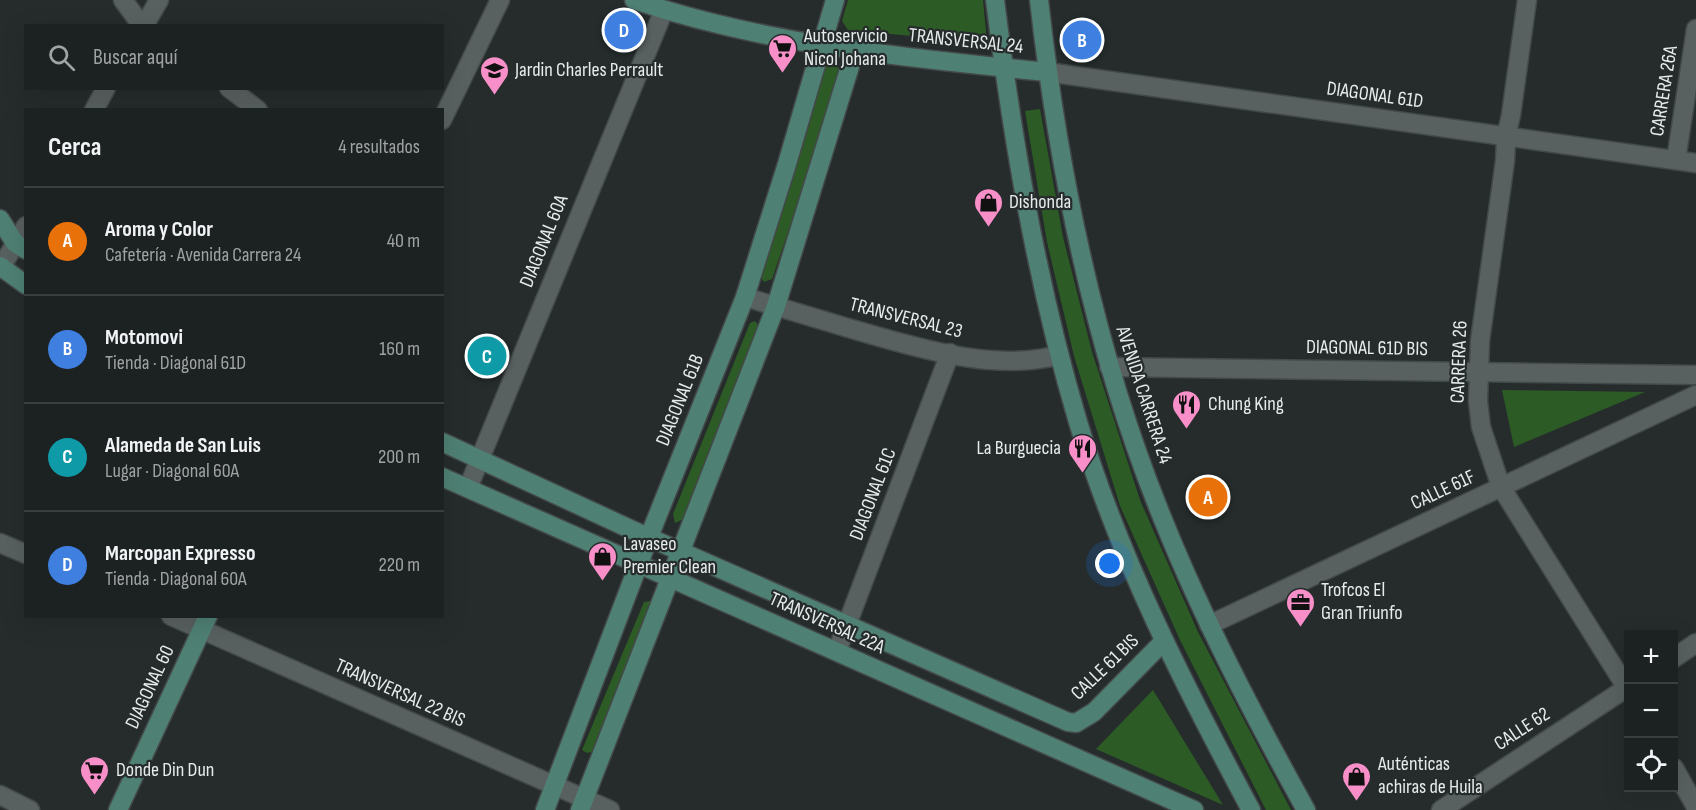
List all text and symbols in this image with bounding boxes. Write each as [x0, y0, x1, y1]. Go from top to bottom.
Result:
pin: D [604, 8, 644, 52]
pin: B [1062, 18, 1102, 63]
street label: TRANSVERSAL 24 [907, 23, 1025, 59]
search box [24, 24, 444, 90]
place label: Autoservicio Nicol Johana [803, 24, 888, 71]
supermarket icon: Autoservicio Nicol Johana [767, 32, 799, 74]
icon: search [45, 41, 78, 74]
text: Buscar aquí [93, 44, 178, 71]
street label: CARRERA 26A [1645, 44, 1683, 138]
school or university icon: Jardin Charles Perrault [478, 54, 510, 96]
place label: Jardin Charles Perrault [514, 58, 663, 82]
street label: DIAGONAL 61D [1325, 76, 1425, 114]
text: Cerca [48, 132, 101, 163]
text: 4 resultados [338, 135, 420, 159]
shop icon: Dishonda [972, 186, 1004, 228]
place label: Dishonda [1009, 190, 1071, 214]
street label: DIAGONAL 60A [515, 191, 574, 291]
text: Aroma y Color [105, 216, 213, 243]
text: A [63, 229, 72, 253]
text: 40 m [387, 229, 420, 253]
text: Cafetería · Avenida Carrera 24 [105, 243, 301, 267]
street label: TRANSVERSAL 23 [847, 292, 965, 344]
street label: CARRERA 26 [1446, 320, 1472, 404]
street label: AVENIDA CARRERA 24 [1110, 322, 1178, 467]
text: Motomovi [105, 324, 183, 351]
pin: C [468, 334, 506, 378]
street label: DIAGONAL 61D BIS [1306, 335, 1428, 361]
text: B [63, 337, 72, 361]
text: 160 m [379, 337, 420, 361]
text: Tienda · Diagonal 61D [105, 351, 246, 375]
street label: DIAGONAL 61B [651, 351, 709, 449]
restaurant icon: Chung King [1171, 388, 1203, 430]
place label: Chung King [1208, 392, 1284, 416]
text: Alameda de San Luis [105, 432, 261, 459]
restaurant icon: La Burguecia [1066, 432, 1098, 474]
place label: La Burguecia [976, 436, 1061, 460]
street label: DIAGONAL 61C [844, 444, 902, 544]
text: C [62, 445, 73, 469]
text: 200 m [378, 445, 420, 469]
text: Lugar · Diagonal 60A [105, 459, 239, 483]
street label: CALLE 61F [1407, 465, 1479, 515]
pin: A [1188, 474, 1228, 520]
place label: Lavaseo Premier Clean [623, 532, 716, 579]
text: Marcopan Expresso [105, 540, 256, 567]
shop icon: Lavaseo Premier Clean [586, 540, 618, 582]
your location [1095, 549, 1124, 578]
text: D [62, 553, 73, 577]
text: 220 m [379, 553, 420, 577]
text: Tienda · Diagonal 60A [105, 567, 247, 591]
place label: Trofcos El Gran Triunfo [1321, 578, 1403, 625]
office icon: Trofcos El Gran Triunfo [1284, 586, 1316, 628]
street label: TRANSVERSAL 22A [766, 587, 889, 659]
street label: CALLE 61 BIS [1066, 629, 1144, 705]
map controls [1624, 630, 1678, 792]
button: + [1624, 630, 1678, 684]
street label: DIAGONAL 60 [120, 642, 180, 732]
street label: TRANSVERSAL 22 BIS [331, 654, 469, 732]
button: − [1624, 684, 1678, 738]
street label: CALLE 62 [1490, 702, 1554, 756]
button: locate [1624, 738, 1678, 792]
place label: Auténticas achiras de Huila [1377, 752, 1483, 799]
supermarket icon: Donde Din Dun [79, 754, 111, 796]
place label: Donde Din Dun [116, 758, 214, 782]
shop icon: Auténticas achiras de Huila [1341, 760, 1373, 802]

